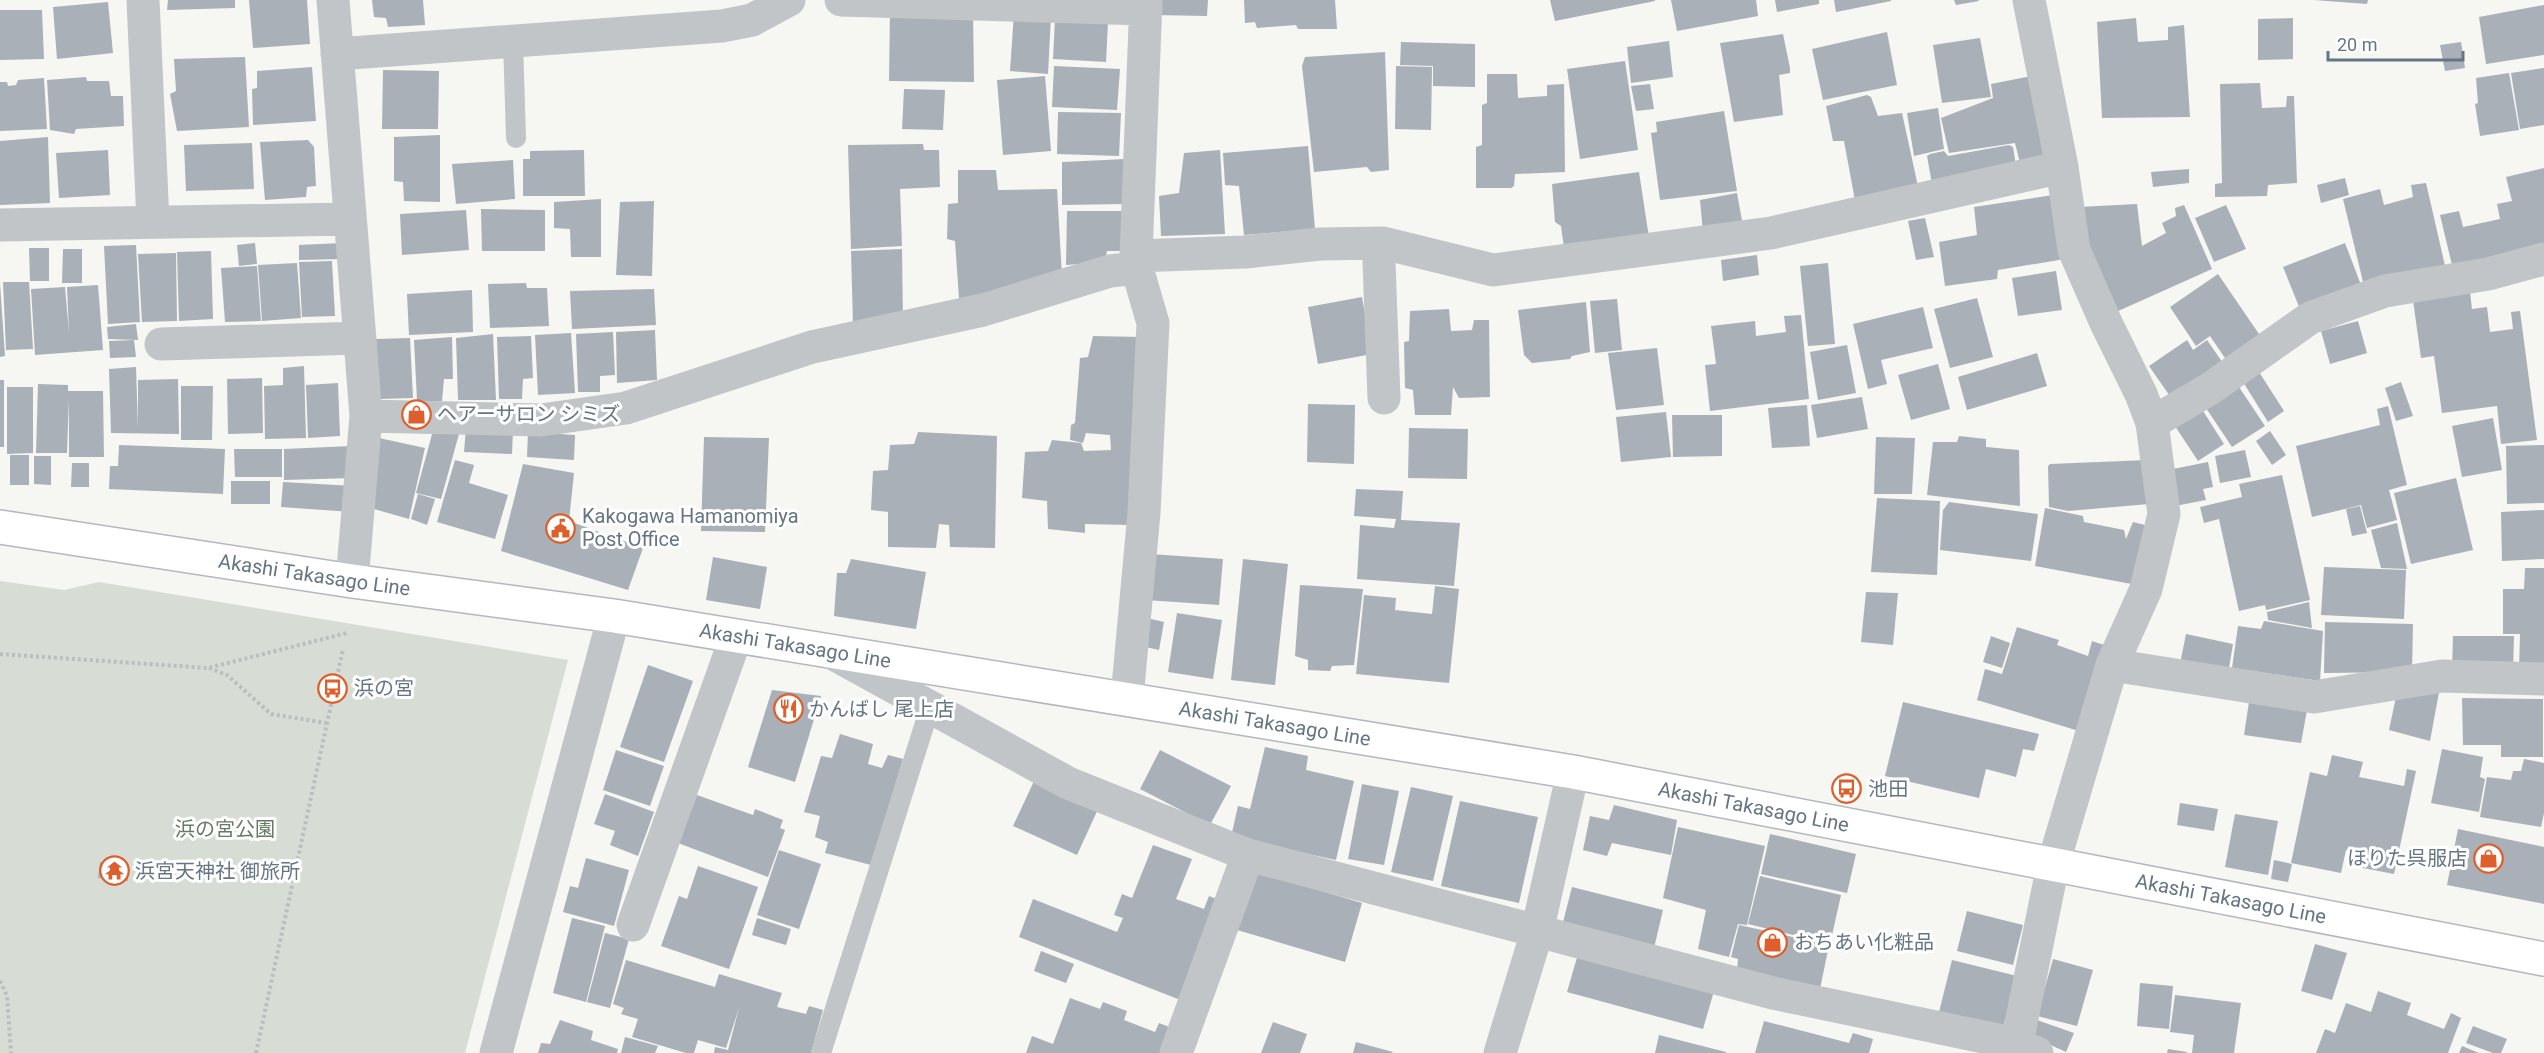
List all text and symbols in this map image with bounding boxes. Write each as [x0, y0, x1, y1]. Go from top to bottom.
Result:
scale bar [2328, 24, 2463, 62]
text: 20 m [2337, 34, 2377, 55]
shop icon: ヘアーサロン シミズ [400, 398, 432, 430]
place label: ヘアーサロン シミズ [437, 402, 620, 426]
place label: Kakogawa Hamanomiya Post Office [582, 504, 799, 551]
public building icon: Kakogawa Hamanomiya Post Office [545, 512, 577, 544]
street label: Akashi Takasago Line [217, 549, 412, 601]
street label: Akashi Takasago Line [698, 618, 893, 673]
bus stop icon: 浜の宮 [317, 672, 349, 704]
place label: 浜の宮 [354, 676, 414, 700]
restaurant icon: かんばし 尾上店 [772, 693, 804, 725]
street label: Akashi Takasago Line [1177, 696, 1372, 751]
place label: かんばし 尾上店 [809, 697, 954, 721]
bus stop icon: 池田 [1831, 773, 1863, 805]
street label: Akashi Takasago Line [1656, 777, 1851, 837]
place label: 池田 [1868, 777, 1908, 801]
park label: 浜の宮公園 [175, 817, 275, 841]
shop icon: ほりた呉服店 [2472, 842, 2504, 874]
place label: ほりた呉服店 [2347, 846, 2467, 870]
temple icon: 浜宮天神社 御旅所 [98, 855, 130, 887]
place label: 浜宮天神社 御旅所 [135, 859, 300, 883]
street label: Akashi Takasago Line [2133, 869, 2328, 929]
shop icon: おちあい化粧品 [1757, 926, 1789, 958]
place label: おちあい化粧品 [1794, 930, 1934, 954]

